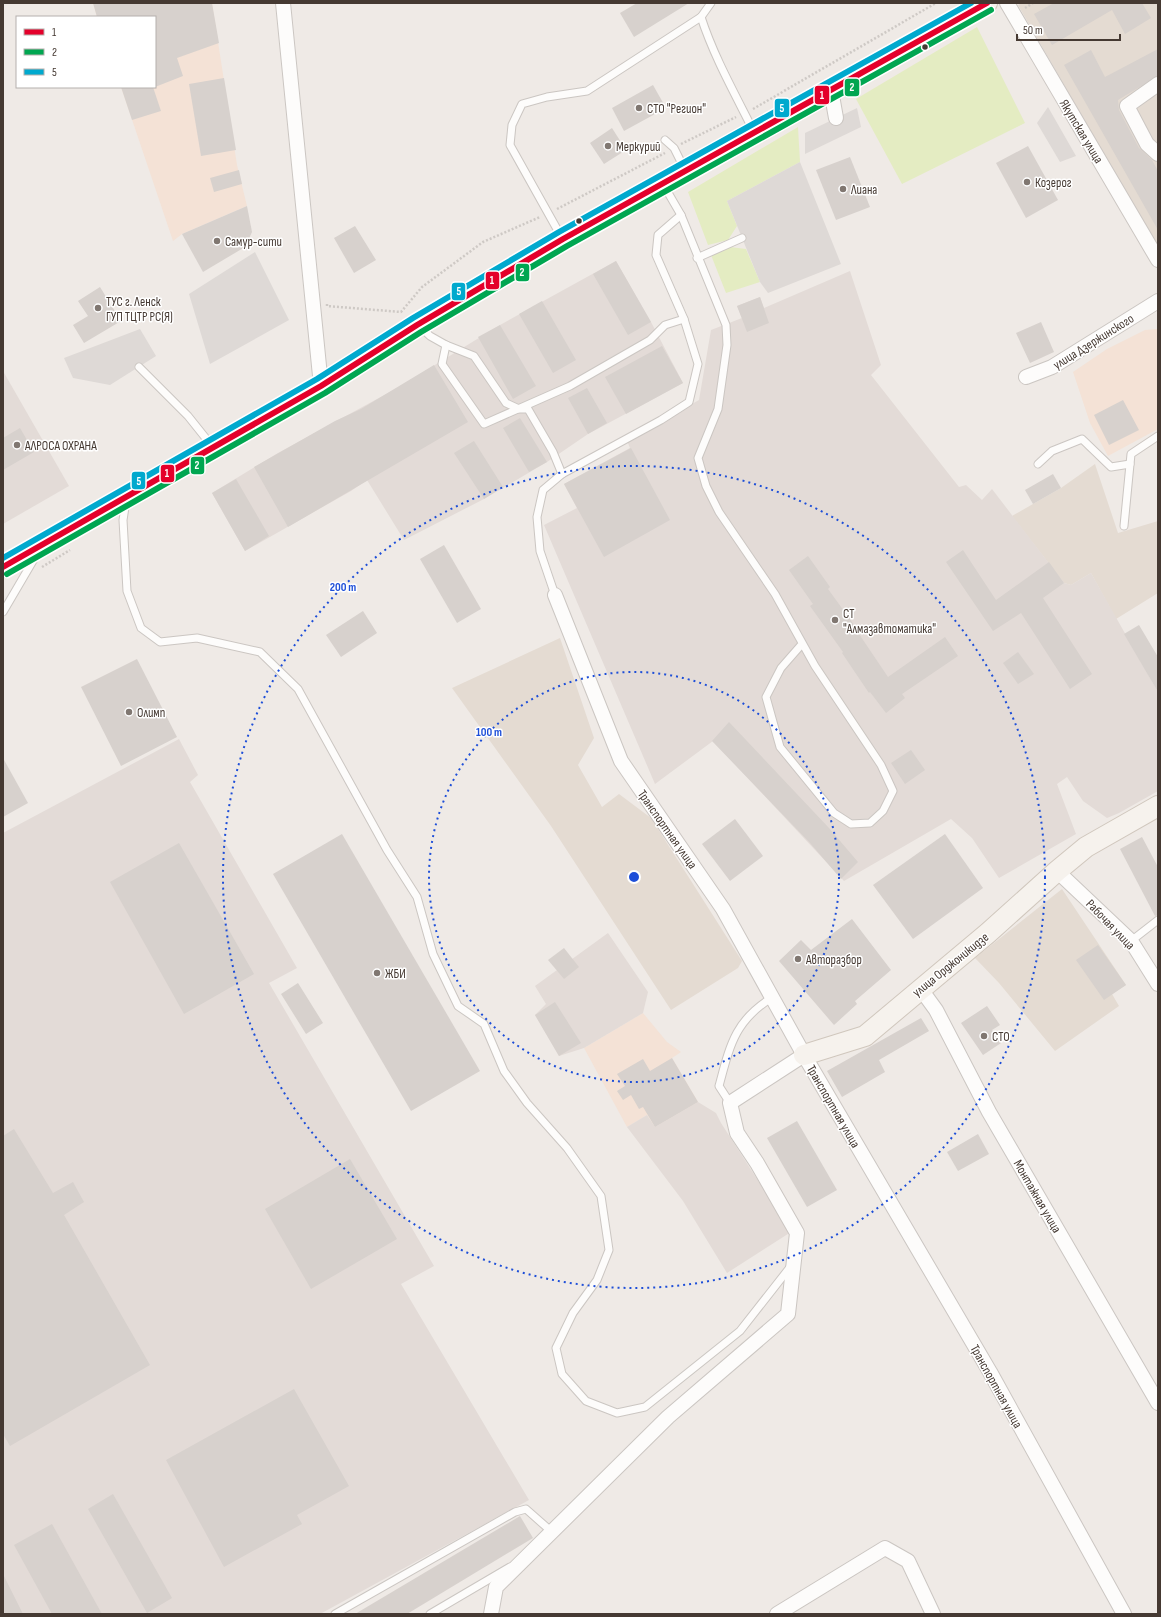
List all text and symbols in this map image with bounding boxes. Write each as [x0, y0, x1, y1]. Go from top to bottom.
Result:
legend [16, 16, 156, 88]
scale bar [1017, 16, 1120, 42]
text: 50 m [1023, 23, 1043, 38]
text: 1 [52, 25, 57, 40]
unlabelled marker [920, 42, 930, 52]
text: 2 [52, 45, 57, 60]
text: 5 [52, 65, 57, 80]
line badge: 2 [844, 78, 860, 97]
text: 2 [850, 81, 855, 94]
line badge: 1 [814, 85, 830, 105]
text: 1 [820, 89, 825, 102]
street label: Якутская улица [1056, 97, 1107, 166]
line badge: 5 [774, 98, 790, 118]
place label: СТО "Регион" [647, 101, 706, 117]
text: 5 [780, 102, 785, 115]
marker: СТО "Регион" [634, 103, 644, 113]
place label: Меркурий [616, 139, 661, 155]
marker: Меркурий [603, 141, 613, 151]
place label: Козерог [1035, 175, 1072, 191]
marker: Козерог [1022, 177, 1032, 187]
place label: Лиана [850, 182, 877, 198]
marker: Лиана [838, 184, 848, 194]
unlabelled marker [574, 216, 584, 226]
place label: Самур-сити [225, 234, 282, 250]
marker: Самур-сити [212, 236, 222, 246]
line badge: 2 [515, 263, 530, 282]
text: 2 [520, 266, 525, 279]
line badge: 1 [485, 271, 500, 290]
text: 1 [490, 274, 495, 287]
line badge: 5 [451, 282, 466, 301]
text: 5 [457, 285, 462, 298]
place label: ТУС г. Ленск ГУП ТЦТР РС(Я) [106, 294, 173, 325]
marker: ТУС г. Ленск ГУП ТЦТР РС(Я) [93, 303, 103, 313]
street label: улица Дзержинского [1050, 311, 1137, 373]
place label: АЛРОСА ОХРАНА [24, 438, 97, 454]
marker: АЛРОСА ОХРАНА [12, 440, 22, 450]
line badge: 2 [190, 456, 205, 475]
text: 2 [195, 459, 200, 472]
line badge: 1 [160, 464, 175, 483]
text: 1 [165, 467, 170, 480]
line badge: 5 [131, 471, 146, 490]
text: 5 [137, 475, 142, 488]
text: 200 m [330, 580, 356, 595]
place label: СТ "Алмазавтоматика" [843, 606, 936, 637]
marker: СТ "Алмазавтоматика" [830, 615, 840, 625]
place label: Олимп [137, 705, 165, 721]
marker: Олимп [124, 707, 134, 717]
text: 100 m [476, 725, 502, 740]
street label: Транспортная улица [634, 787, 700, 872]
centre of rings [627, 870, 641, 884]
street label: Рабочая улица [1082, 896, 1138, 953]
street label: улица Орджоникидзе [909, 929, 992, 1000]
place label: Авторазбор [805, 952, 862, 968]
marker: Авторазбор [793, 954, 803, 964]
place label: ЖБИ [385, 966, 406, 982]
marker: ЖБИ [372, 968, 382, 978]
place label: СТО [992, 1029, 1010, 1045]
marker: СТО [979, 1031, 989, 1041]
street label: Транспортная улица [803, 1062, 863, 1151]
street label: Монтажная улица [1010, 1157, 1065, 1236]
street label: Транспортная улица [967, 1342, 1026, 1431]

